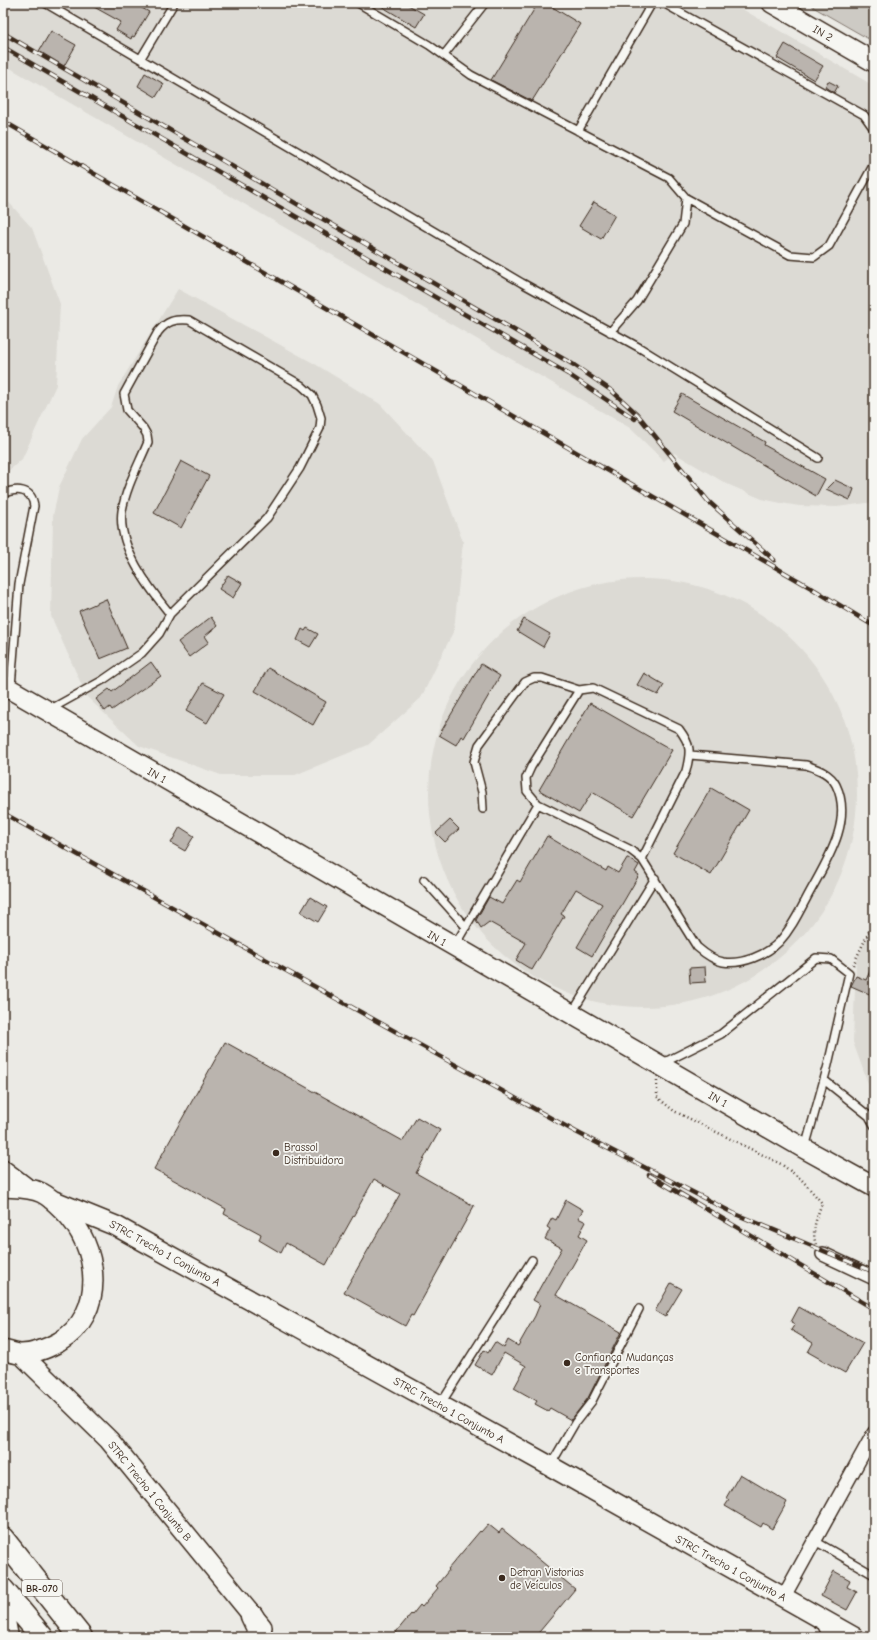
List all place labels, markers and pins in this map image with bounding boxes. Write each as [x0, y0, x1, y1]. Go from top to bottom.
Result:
place label: Brassol Distribuidora [284, 1141, 344, 1167]
marker: Brassol Distribuidora [271, 1148, 281, 1158]
place label: Confiança Mudanças e Transportes [575, 1351, 674, 1377]
marker: Confiança Mudanças e Transportes [562, 1358, 572, 1368]
place label: Detran Vistorias de Veículos [510, 1566, 584, 1592]
marker: Detran Vistorias de Veículos [497, 1573, 507, 1583]

